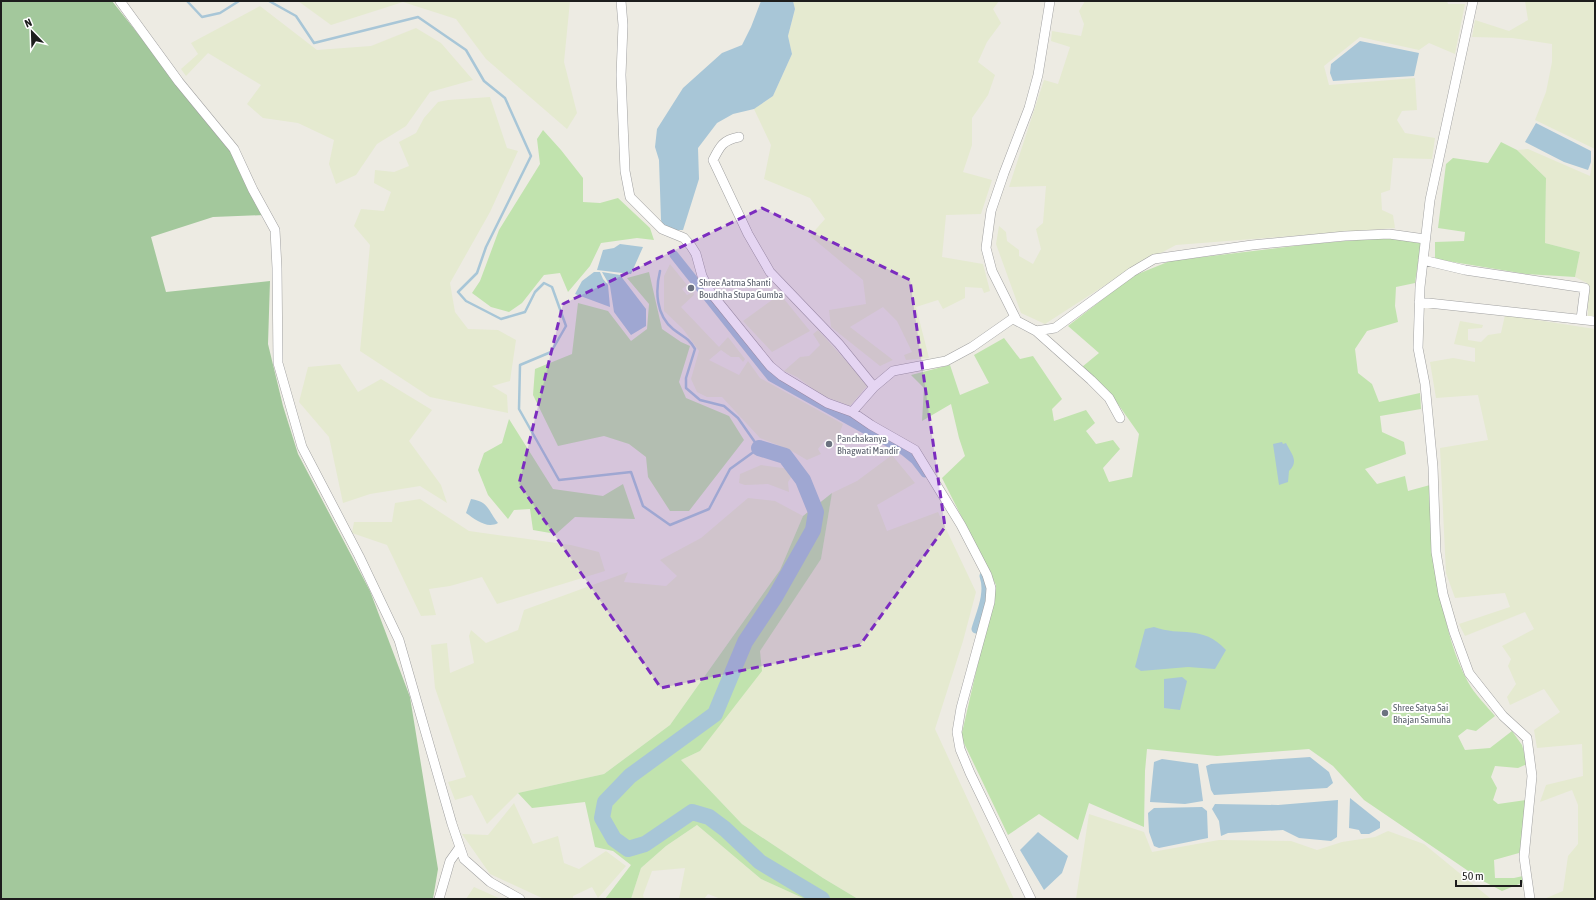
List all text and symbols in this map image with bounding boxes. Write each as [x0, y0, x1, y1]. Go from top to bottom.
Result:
north arrow [12, 12, 52, 52]
text: N [23, 16, 33, 30]
place label: Shree Aatma Shanti Boudhha Stupa Gumba [699, 277, 783, 300]
marker: Shree Aatma Shanti Boudhha Stupa Gumba [686, 283, 696, 293]
place label: Panchakanya Bhagwati Mandir [837, 433, 900, 456]
marker: Panchakanya Bhagwati Mandir [824, 439, 834, 449]
place label: Shree Satya Sai Bhajan Samuha [1393, 702, 1451, 725]
marker: Shree Satya Sai Bhajan Samuha [1380, 708, 1390, 718]
scale bar [1456, 862, 1521, 888]
text: 50 m [1462, 869, 1484, 883]

